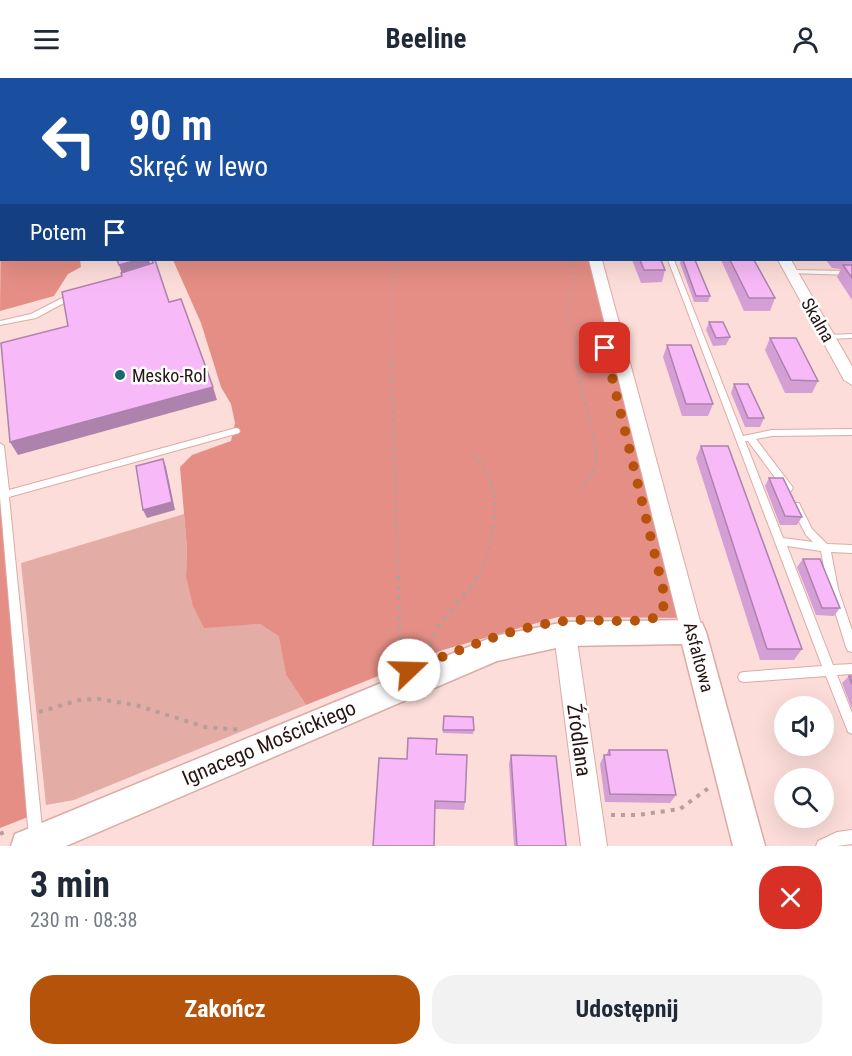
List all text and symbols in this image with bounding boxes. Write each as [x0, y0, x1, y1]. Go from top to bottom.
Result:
icon: menu [30, 23, 63, 56]
text: Beeline [386, 23, 466, 55]
icon: person [789, 23, 822, 56]
text: 90 m [129, 101, 212, 150]
icon: left [30, 102, 108, 180]
text: Skręć w lewo [129, 151, 268, 183]
icon: arrive [98, 216, 131, 249]
text: Potem [30, 220, 86, 245]
street label: Skalna [797, 294, 839, 346]
pin [579, 322, 630, 373]
icon: arrive [588, 331, 621, 364]
place label: Mesko-Rol [132, 365, 207, 386]
marker: Mesko-Rol [113, 368, 127, 382]
street label: Asfaltowa [680, 620, 718, 694]
position arrow [377, 638, 441, 702]
street label: Ignacego Mościckiego [179, 696, 359, 790]
map controls [774, 696, 834, 828]
button: sound [774, 696, 834, 756]
street label: Źródlana [562, 702, 596, 778]
button: search [774, 768, 834, 828]
text: 3 min [30, 864, 110, 906]
button: close [759, 866, 822, 929]
text: 230 m · 08:38 [30, 908, 137, 932]
button: Zakończ [30, 975, 420, 1044]
button: Udostępnij [432, 975, 822, 1044]

